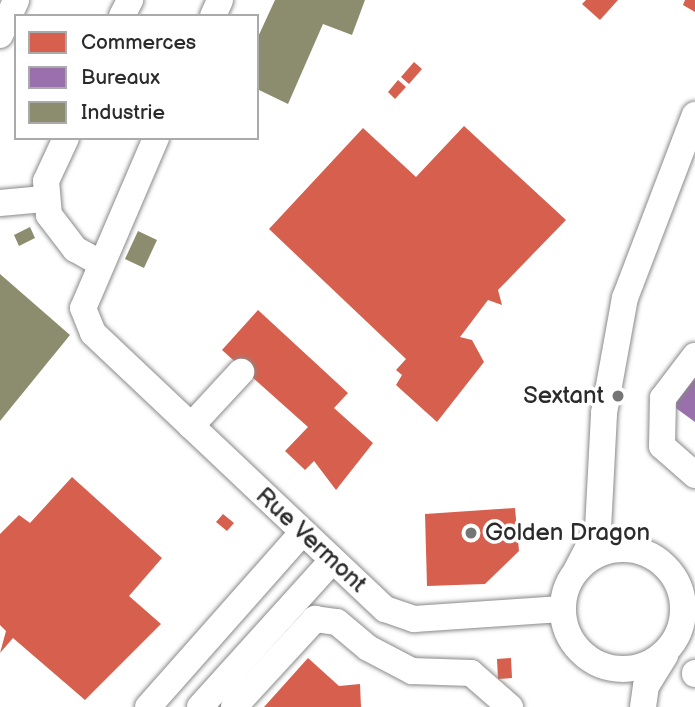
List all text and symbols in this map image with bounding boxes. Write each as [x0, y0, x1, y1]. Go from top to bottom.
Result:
legend [14, 14, 259, 140]
text: Commerces [81, 30, 196, 55]
text: Bureaux [81, 65, 160, 90]
text: Industrie [81, 100, 165, 125]
place label: Sextant [523, 382, 604, 410]
marker: Sextant [610, 388, 626, 404]
street label: Rue Vermont [249, 481, 373, 599]
place label: Golden Dragon [485, 519, 650, 547]
marker: Golden Dragon [463, 525, 479, 541]

